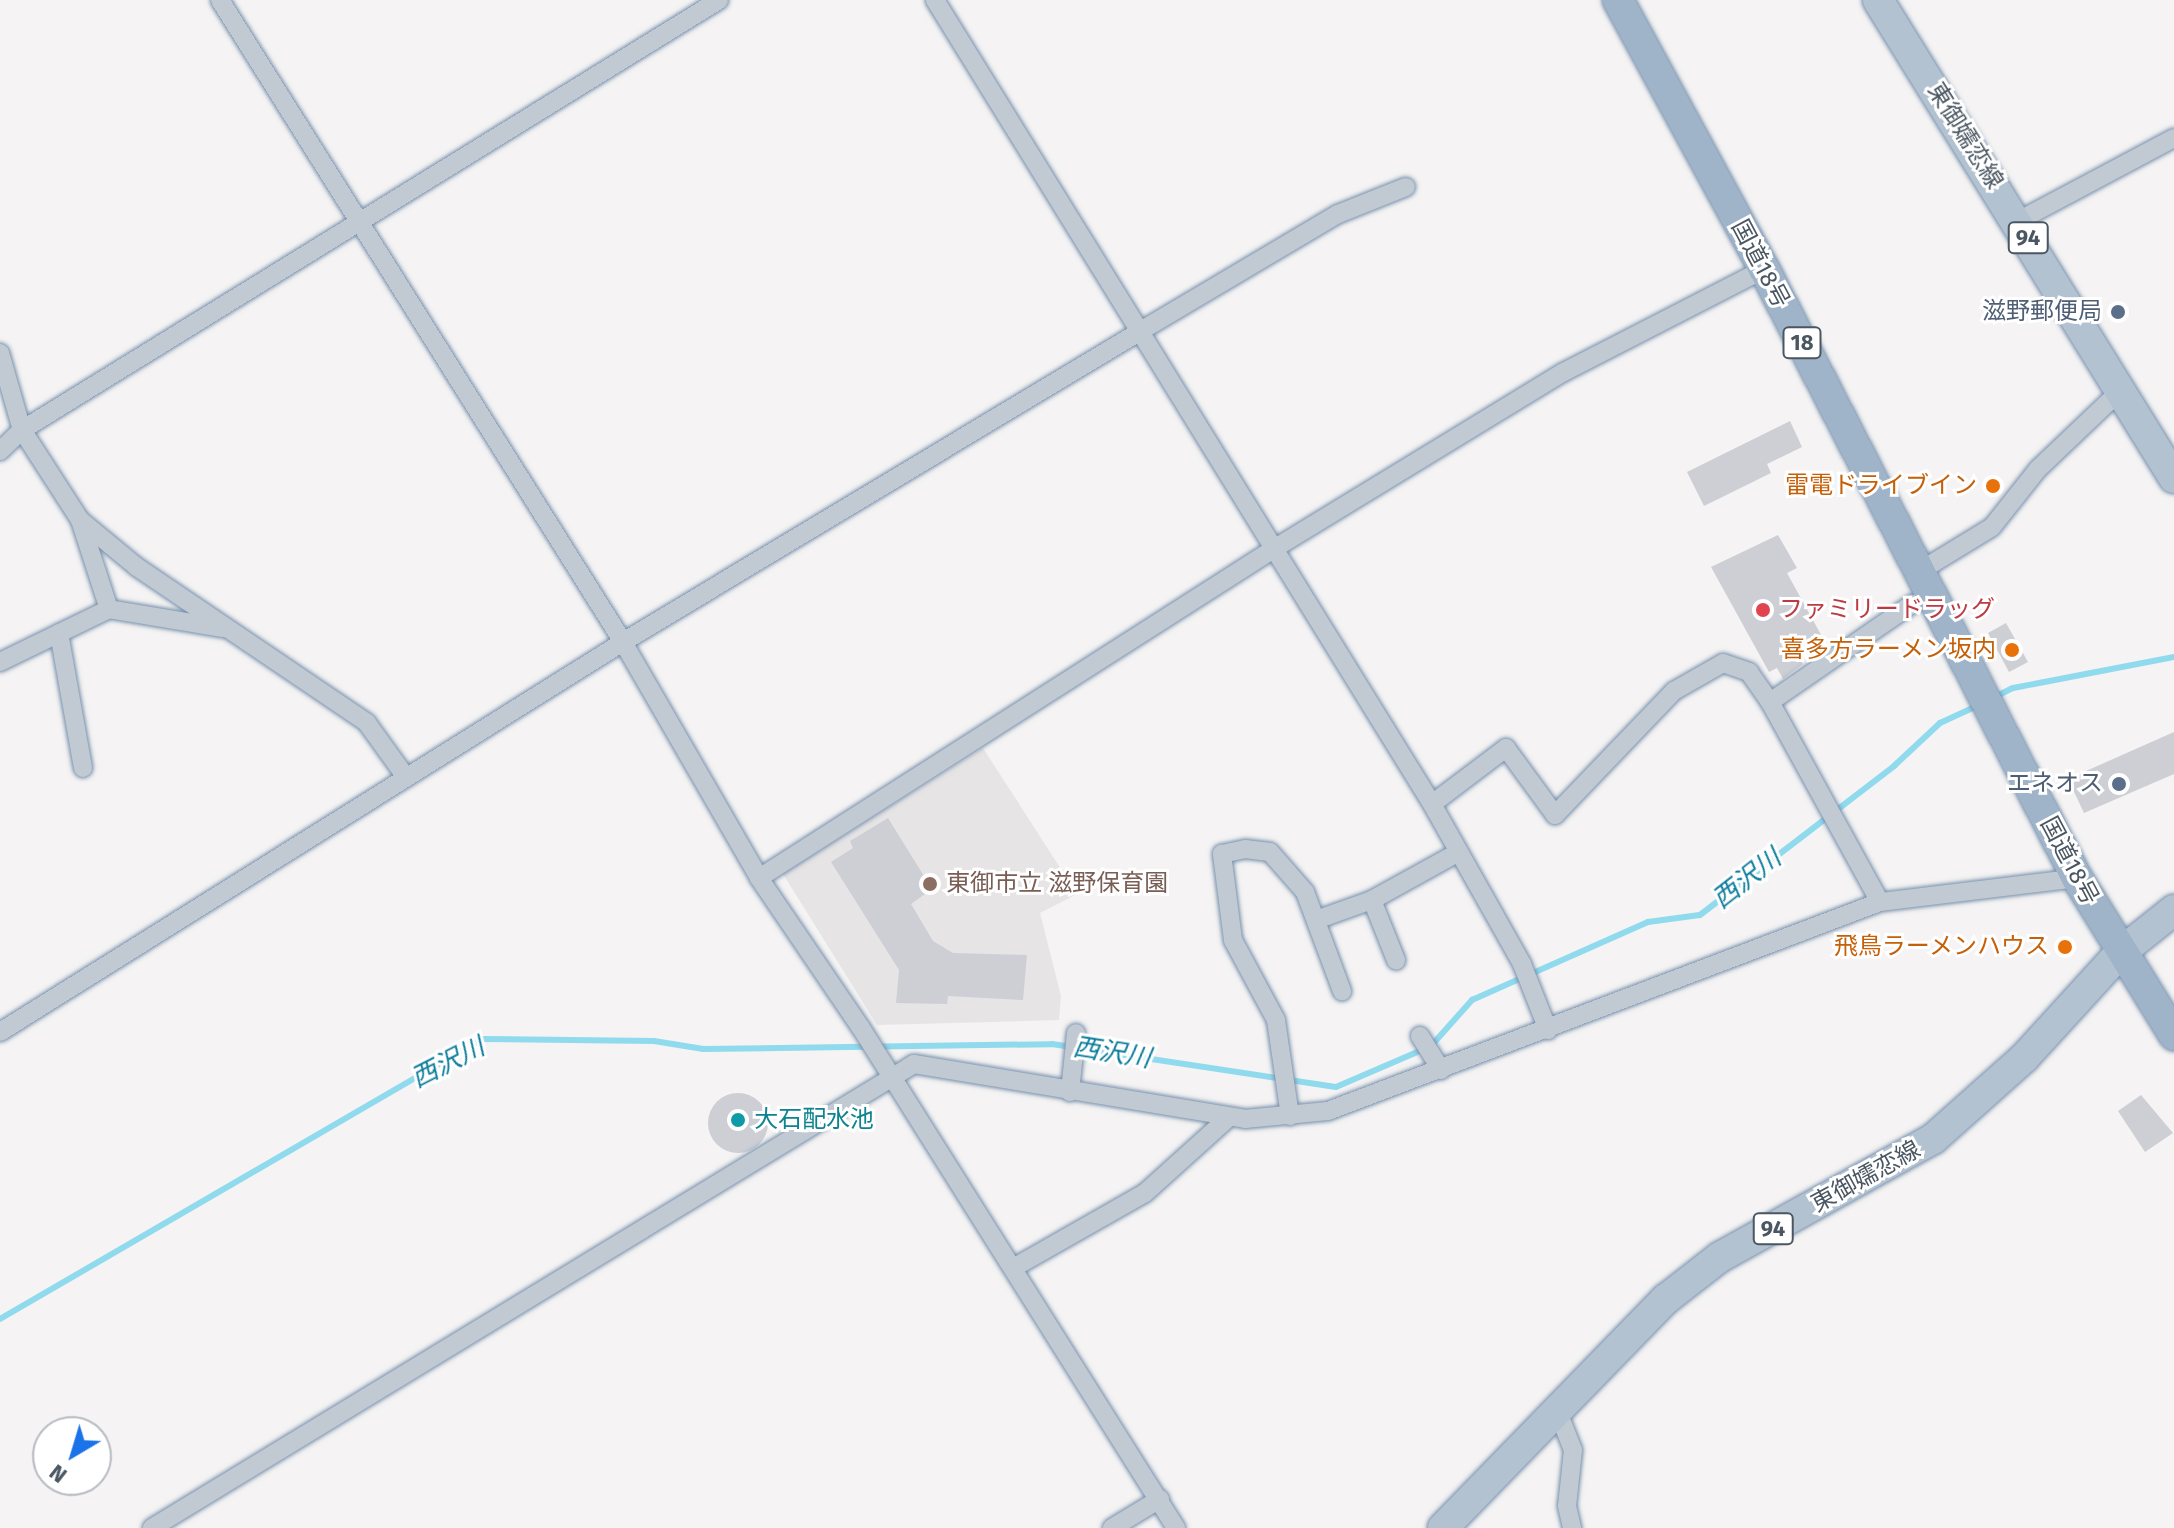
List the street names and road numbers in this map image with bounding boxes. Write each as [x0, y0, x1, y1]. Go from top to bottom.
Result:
street label: 東御嬬恋線 [1921, 77, 2009, 195]
street label: 国道18号 [1725, 215, 1795, 313]
road number: 94 [2006, 220, 2050, 256]
road number: 18 [1782, 325, 1822, 361]
street label: 国道18号 [2034, 812, 2104, 910]
street label: 東御嬬恋線 [1807, 1135, 1925, 1219]
road number: 94 [1751, 1211, 1795, 1247]

